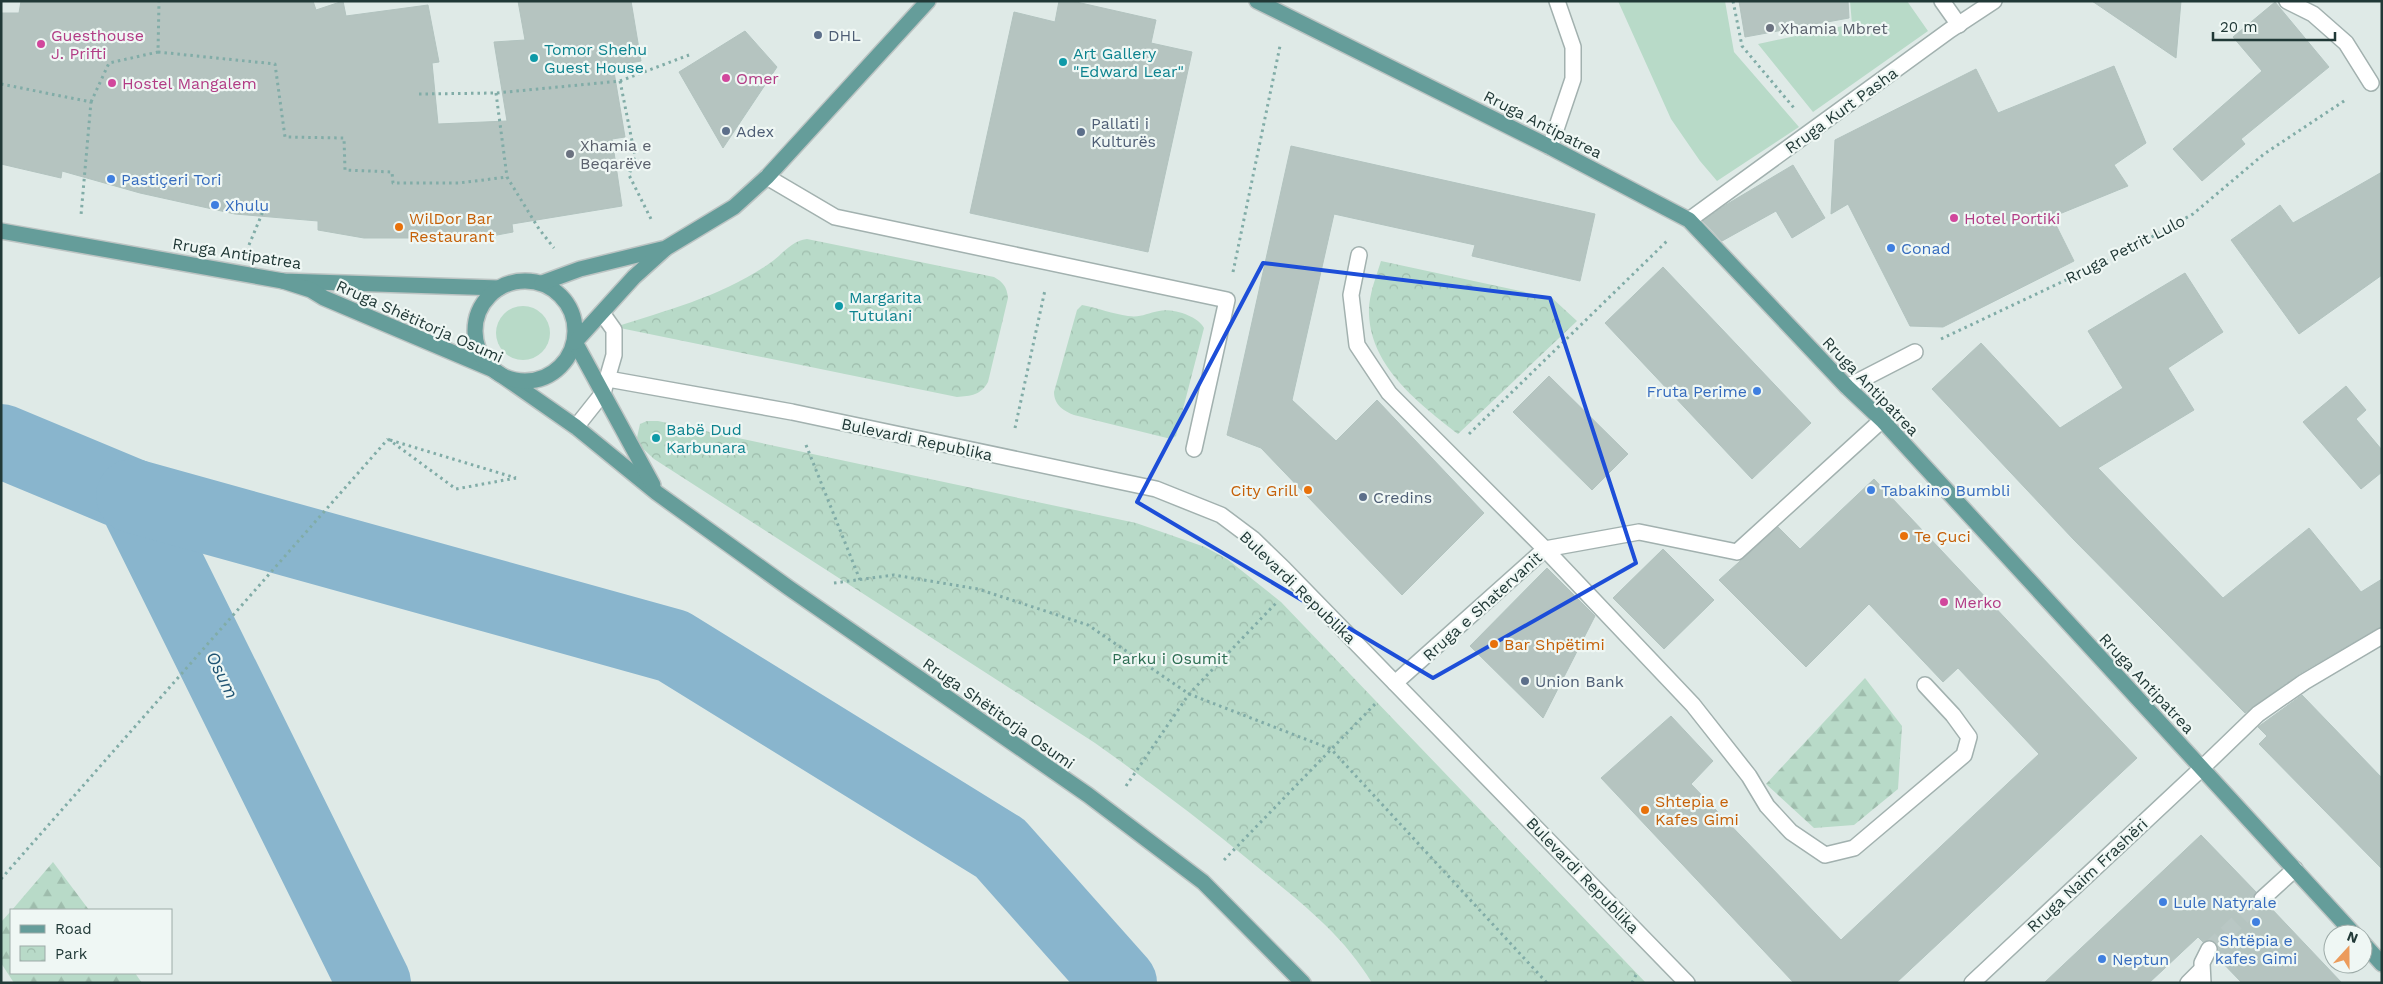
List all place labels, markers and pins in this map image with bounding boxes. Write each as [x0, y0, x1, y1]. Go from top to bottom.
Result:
place label: Xhamia Mbret [1780, 19, 1888, 38]
marker: Xhamia Mbret [1764, 22, 1776, 34]
place label: Guesthouse J. Prifti [51, 26, 144, 63]
place label: DHL [828, 26, 861, 45]
marker: DHL [812, 29, 824, 41]
marker: Guesthouse J. Prifti [35, 38, 47, 50]
place label: Tomor Shehu Guest House [544, 40, 647, 77]
place label: Art Gallery "Edward Lear" [1073, 44, 1184, 81]
marker: Tomor Shehu Guest House [528, 52, 540, 64]
marker: Art Gallery "Edward Lear" [1057, 56, 1069, 68]
place label: Omer [736, 69, 779, 88]
marker: Omer [720, 72, 732, 84]
place label: Hostel Mangalem [122, 74, 257, 93]
marker: Hostel Mangalem [106, 77, 118, 89]
place label: Pallati i Kulturës [1091, 114, 1156, 151]
place label: Adex [736, 122, 774, 141]
marker: Adex [720, 125, 732, 137]
marker: Pallati i Kulturës [1075, 126, 1087, 138]
place label: Xhamia e Beqarëve [580, 136, 652, 173]
marker: Xhamia e Beqarëve [564, 148, 576, 160]
place label: Pastiçeri Tori [121, 170, 222, 189]
marker: Pastiçeri Tori [105, 173, 117, 185]
place label: Xhulu [225, 196, 269, 215]
marker: Xhulu [209, 199, 221, 211]
place label: WilDor Bar Restaurant [409, 209, 495, 246]
place label: Hotel Portiki [1964, 209, 2060, 228]
marker: Hotel Portiki [1948, 212, 1960, 224]
marker: WilDor Bar Restaurant [393, 221, 405, 233]
place label: Conad [1901, 239, 1951, 258]
marker: Conad [1885, 242, 1897, 254]
place label: Margarita Tutulani [849, 288, 922, 325]
marker: Margarita Tutulani [833, 300, 845, 312]
place label: Fruta Perime [1647, 382, 1747, 401]
marker: Fruta Perime [1751, 385, 1763, 397]
place label: Babë Dud Karbunara [666, 420, 746, 457]
marker: Babë Dud Karbunara [650, 432, 662, 444]
place label: City Grill [1231, 481, 1298, 500]
place label: Tabakino Bumbli [1881, 481, 2010, 500]
marker: City Grill [1302, 484, 1314, 496]
marker: Tabakino Bumbli [1865, 484, 1877, 496]
place label: Credins [1373, 488, 1432, 507]
marker: Credins [1357, 491, 1369, 503]
place label: Te Çuci [1914, 527, 1971, 546]
marker: Te Çuci [1898, 530, 1910, 542]
place label: Merko [1954, 593, 2002, 612]
marker: Merko [1938, 596, 1950, 608]
place label: Bar Shpëtimi [1504, 635, 1605, 654]
marker: Bar Shpëtimi [1488, 638, 1500, 650]
place label: Union Bank [1535, 672, 1624, 691]
marker: Union Bank [1519, 675, 1531, 687]
place label: Shtepia e Kafes Gimi [1655, 792, 1739, 829]
marker: Shtepia e Kafes Gimi [1639, 804, 1651, 816]
place label: Lule Natyrale [2173, 893, 2277, 912]
marker: Lule Natyrale [2157, 896, 2169, 908]
marker: Shtëpia e kafes Gimi [2250, 916, 2262, 928]
place label: Shtëpia e kafes Gimi [2215, 931, 2297, 968]
place label: Neptun [2112, 950, 2169, 969]
marker: Neptun [2096, 953, 2108, 965]

